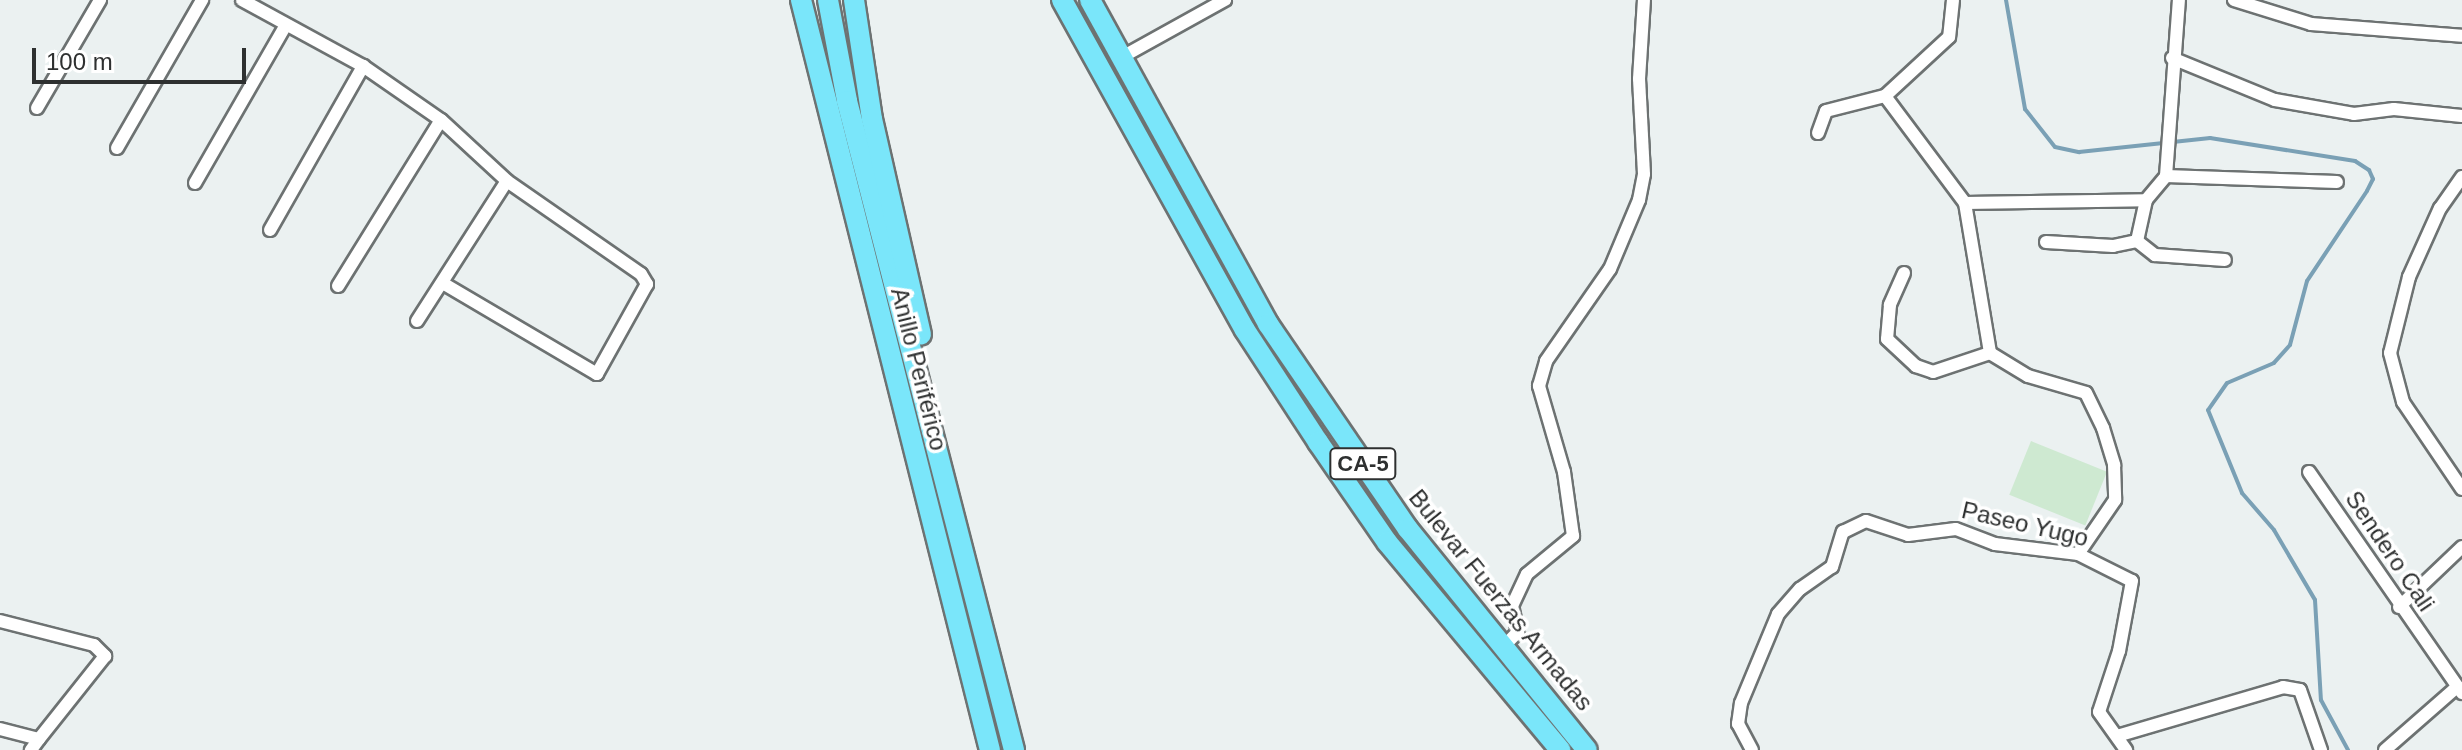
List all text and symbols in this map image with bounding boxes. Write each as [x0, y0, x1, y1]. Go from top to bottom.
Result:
scale bar [36, 32, 250, 82]
text: 100 m [46, 48, 113, 75]
street label: Anillo Periférico [885, 285, 953, 453]
road number: CA-5 [1329, 446, 1397, 482]
street label: Bulevar Fuerzas Armadas [1403, 483, 1599, 717]
street label: Sendero Cali [2339, 485, 2441, 617]
street label: Paseo Yugo [1959, 495, 2091, 553]

